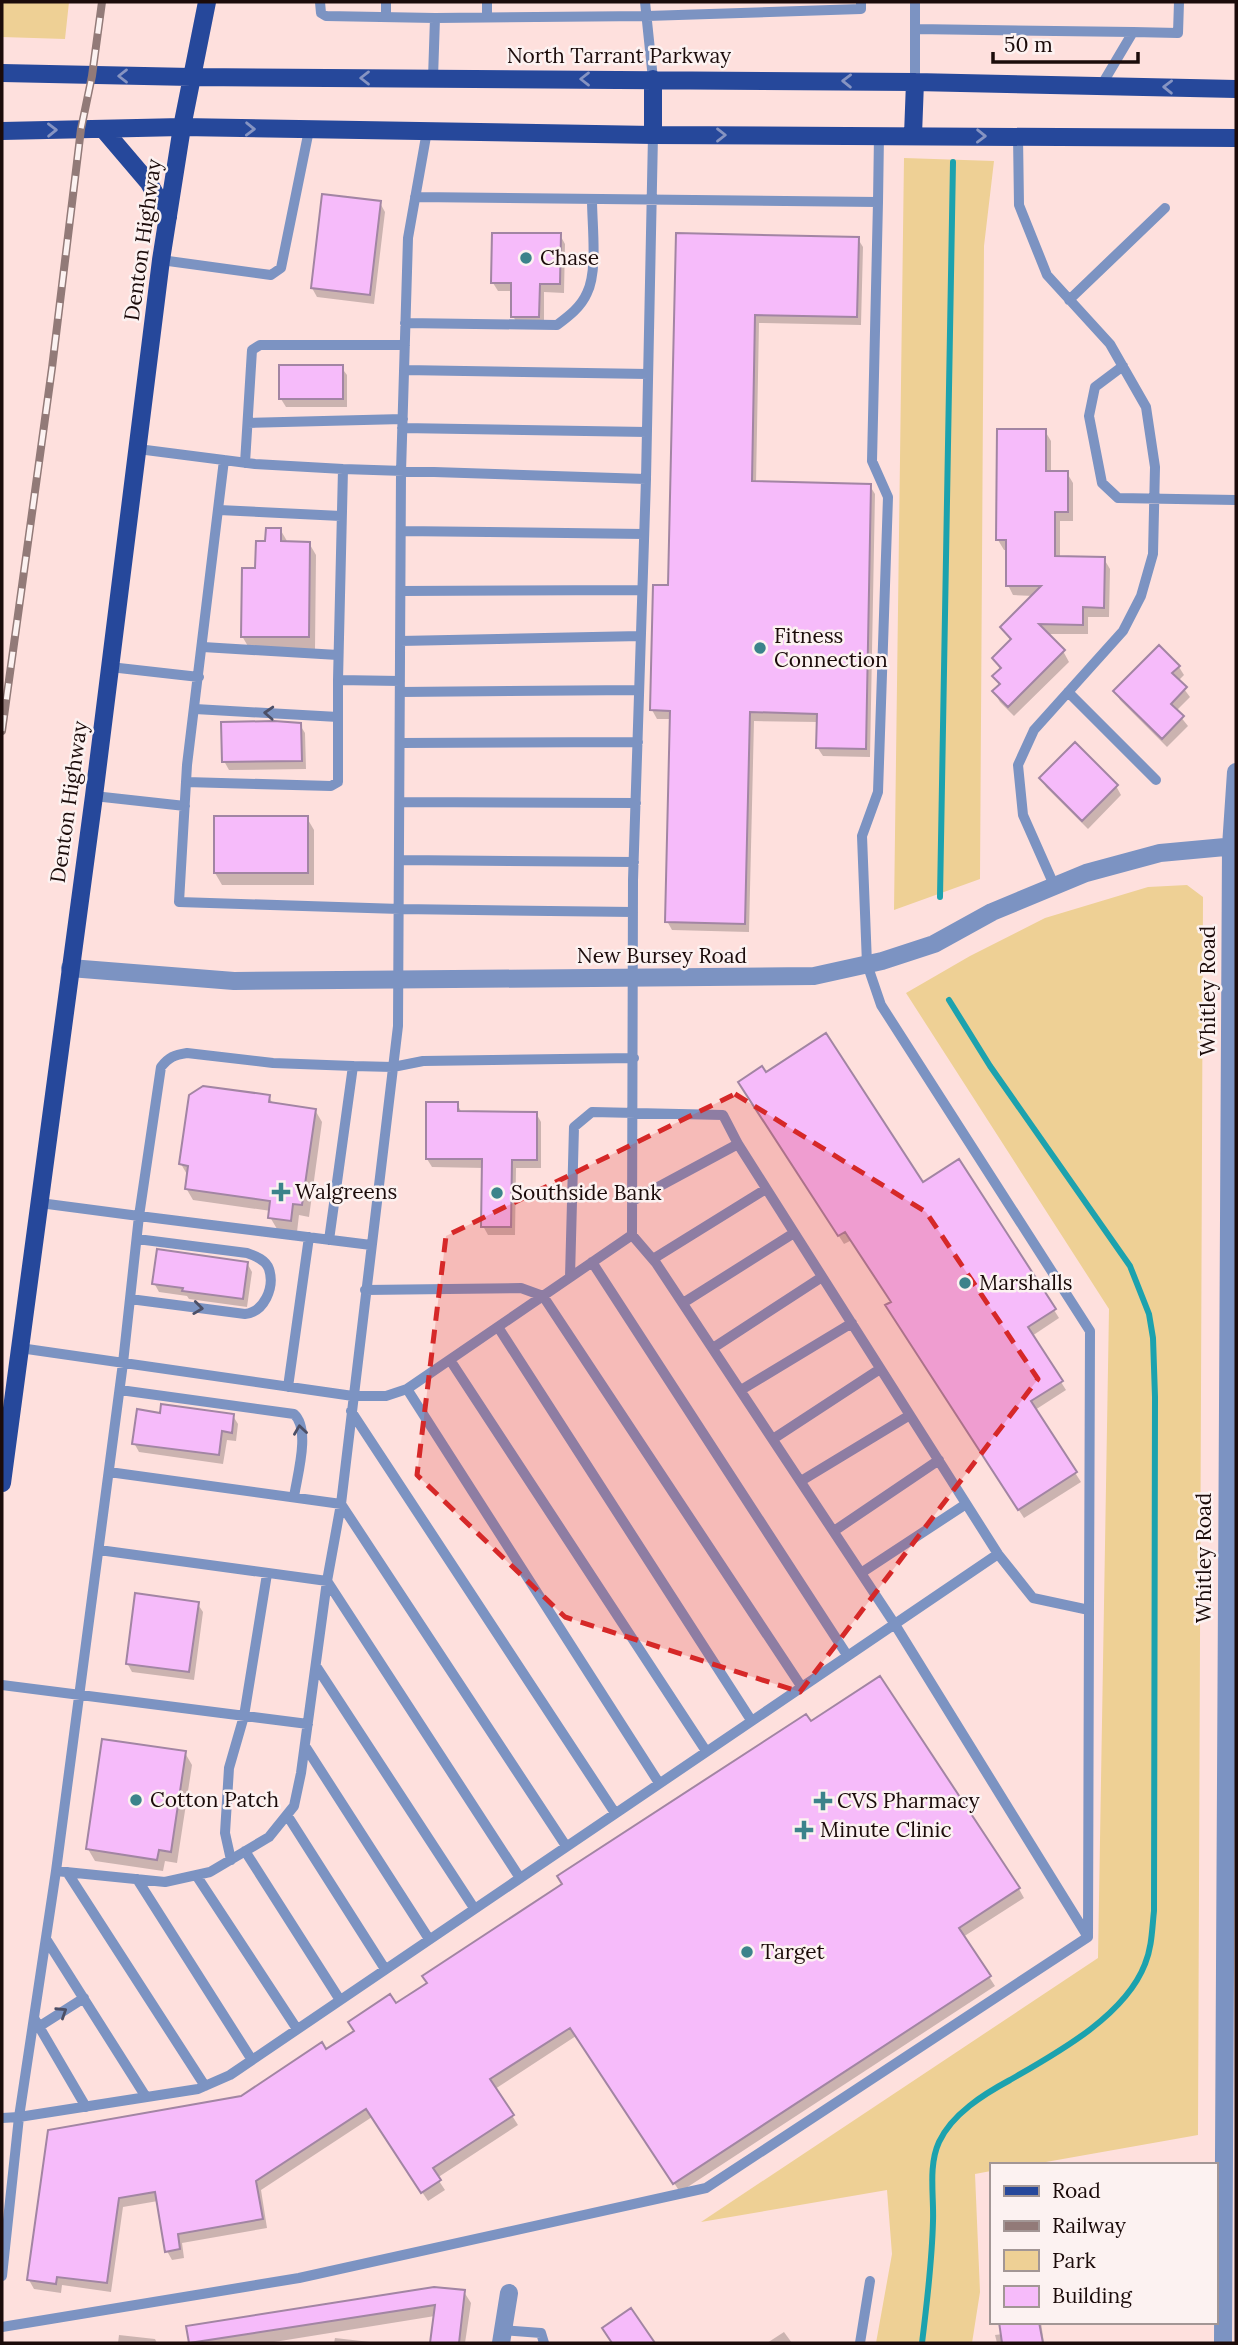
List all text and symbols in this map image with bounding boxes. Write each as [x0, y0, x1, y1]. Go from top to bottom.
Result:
scale bar [993, 21, 1138, 65]
text: 50 m [1004, 31, 1053, 58]
street label: North Tarrant Parkway [507, 42, 731, 69]
one-way arrow [117, 68, 128, 84]
one-way arrow [359, 70, 370, 85]
one-way arrow [579, 71, 590, 86]
one-way arrow [841, 73, 852, 89]
one-way arrow [1162, 80, 1173, 95]
one-way arrow [246, 121, 256, 137]
one-way arrow [48, 122, 58, 138]
one-way arrow [716, 127, 727, 143]
one-way arrow [977, 128, 987, 144]
street label: Denton Highway [118, 157, 167, 323]
place label: Chase [540, 244, 599, 271]
marker: Chase [518, 250, 534, 266]
place label: Fitness Connection [774, 622, 888, 673]
marker: Fitness Connection [752, 640, 768, 656]
one-way arrow [264, 706, 275, 721]
street label: Denton Highway [44, 719, 93, 885]
street label: Whitley Road [1194, 926, 1221, 1056]
street label: New Bursey Road [577, 942, 747, 969]
place label: Walgreens [295, 1178, 397, 1205]
place label: Southside Bank [511, 1179, 662, 1206]
marker: Walgreens [273, 1184, 289, 1200]
marker: Southside Bank [489, 1185, 505, 1201]
place label: Marshalls [979, 1269, 1073, 1296]
marker: Marshalls [957, 1275, 973, 1291]
one-way arrow [192, 1301, 204, 1316]
one-way arrow [293, 1424, 308, 1436]
street label: Whitley Road [1190, 1493, 1217, 1623]
place label: Cotton Patch [150, 1786, 279, 1813]
place label: CVS Pharmacy [837, 1787, 980, 1814]
marker: Cotton Patch [128, 1792, 144, 1808]
marker: CVS Pharmacy [815, 1793, 831, 1809]
place label: Minute Clinic [820, 1816, 952, 1843]
marker: Minute Clinic [794, 1820, 814, 1840]
place label: Target [761, 1938, 826, 1965]
marker: Target [739, 1944, 755, 1960]
one-way arrow [54, 2007, 67, 2020]
legend [990, 2163, 1217, 2324]
text: Road [1052, 2177, 1101, 2204]
text: Railway [1052, 2212, 1126, 2239]
text: Park [1052, 2247, 1096, 2274]
text: Building [1052, 2282, 1132, 2309]

